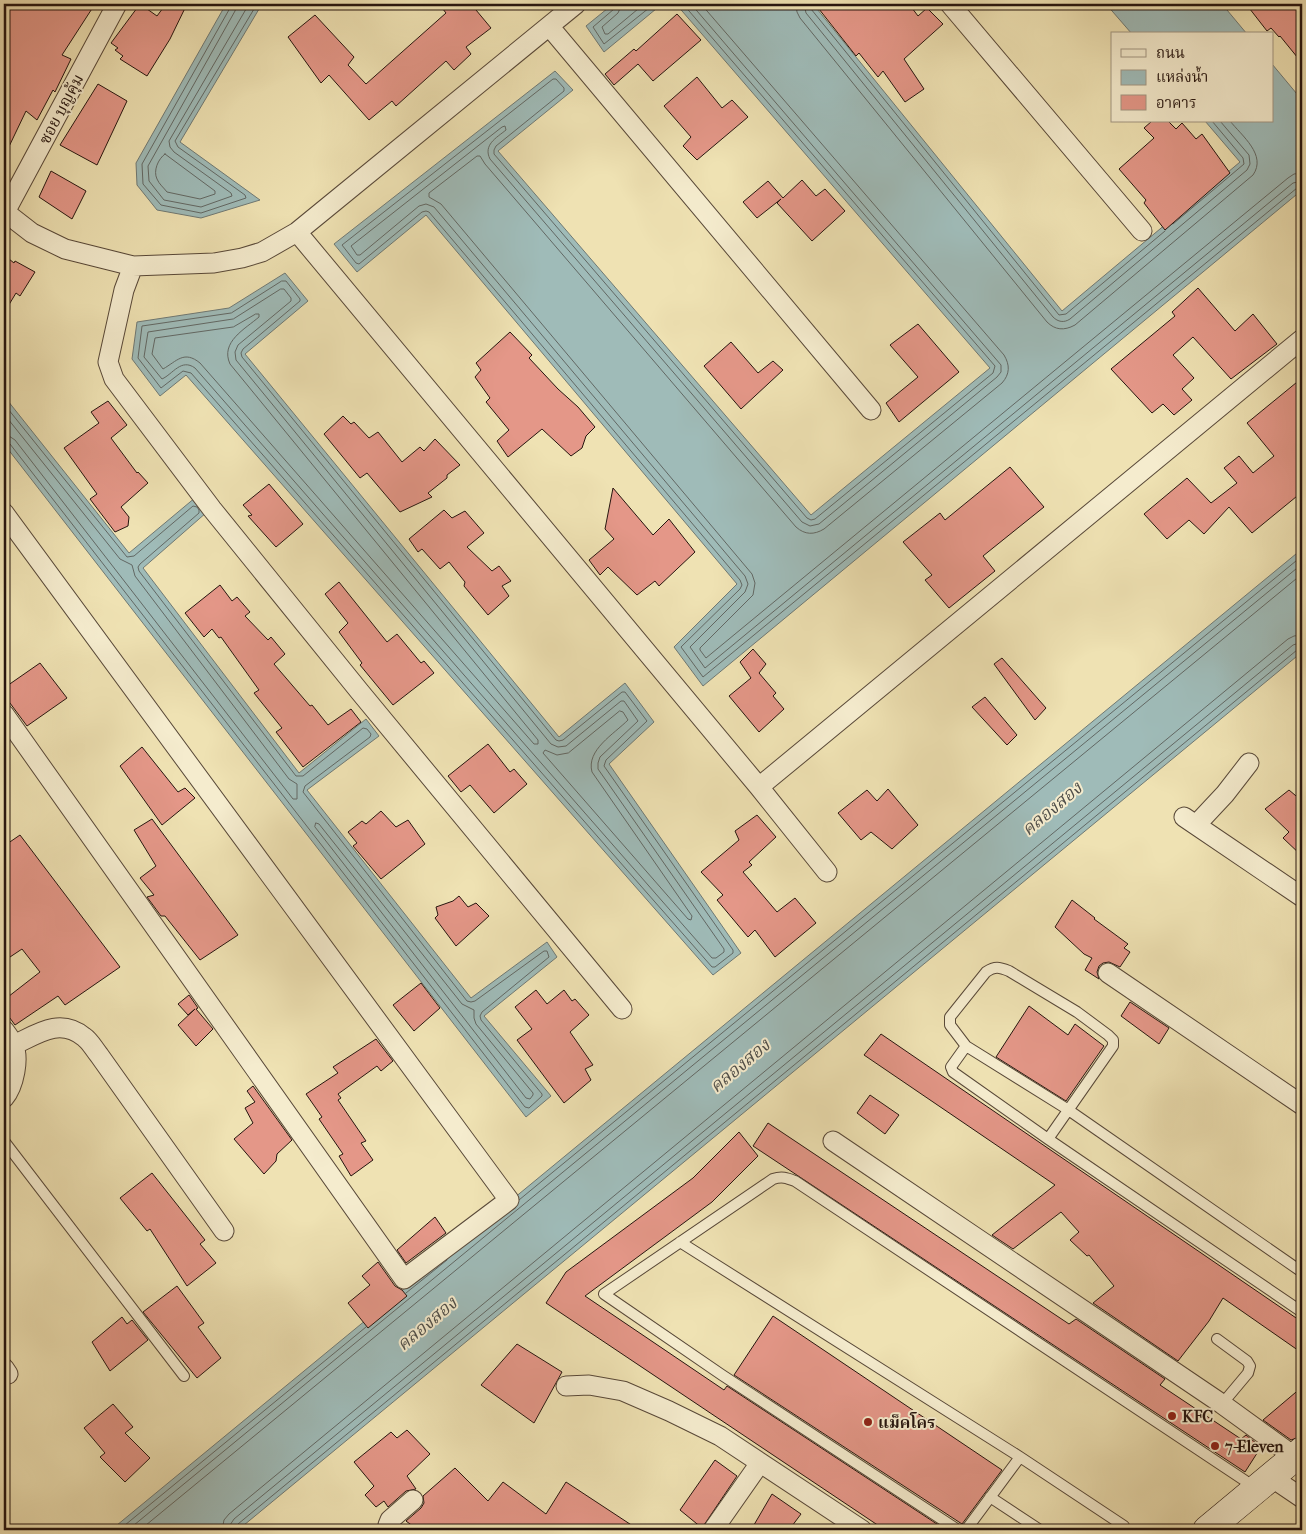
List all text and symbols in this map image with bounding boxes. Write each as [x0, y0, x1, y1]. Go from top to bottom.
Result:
legend [1111, 32, 1274, 122]
text: ถนน [1156, 44, 1185, 62]
text: แหล่งน้ำ [1156, 66, 1208, 86]
street label: ซอย บุญคุ้ม [35, 71, 89, 148]
text: อาคาร [1156, 94, 1196, 112]
water label: คลองสอง [1018, 777, 1087, 840]
water label: คลองสอง [706, 1034, 775, 1097]
water label: คลองสอง [393, 1292, 462, 1355]
place label: KFC [1182, 1407, 1213, 1426]
marker: KFC [1166, 1410, 1178, 1422]
place label: แม็คโคร [878, 1412, 935, 1432]
marker: แม็คโคร [862, 1416, 874, 1428]
place label: 7-Eleven [1224, 1437, 1284, 1456]
marker: 7-Eleven [1209, 1440, 1221, 1452]

